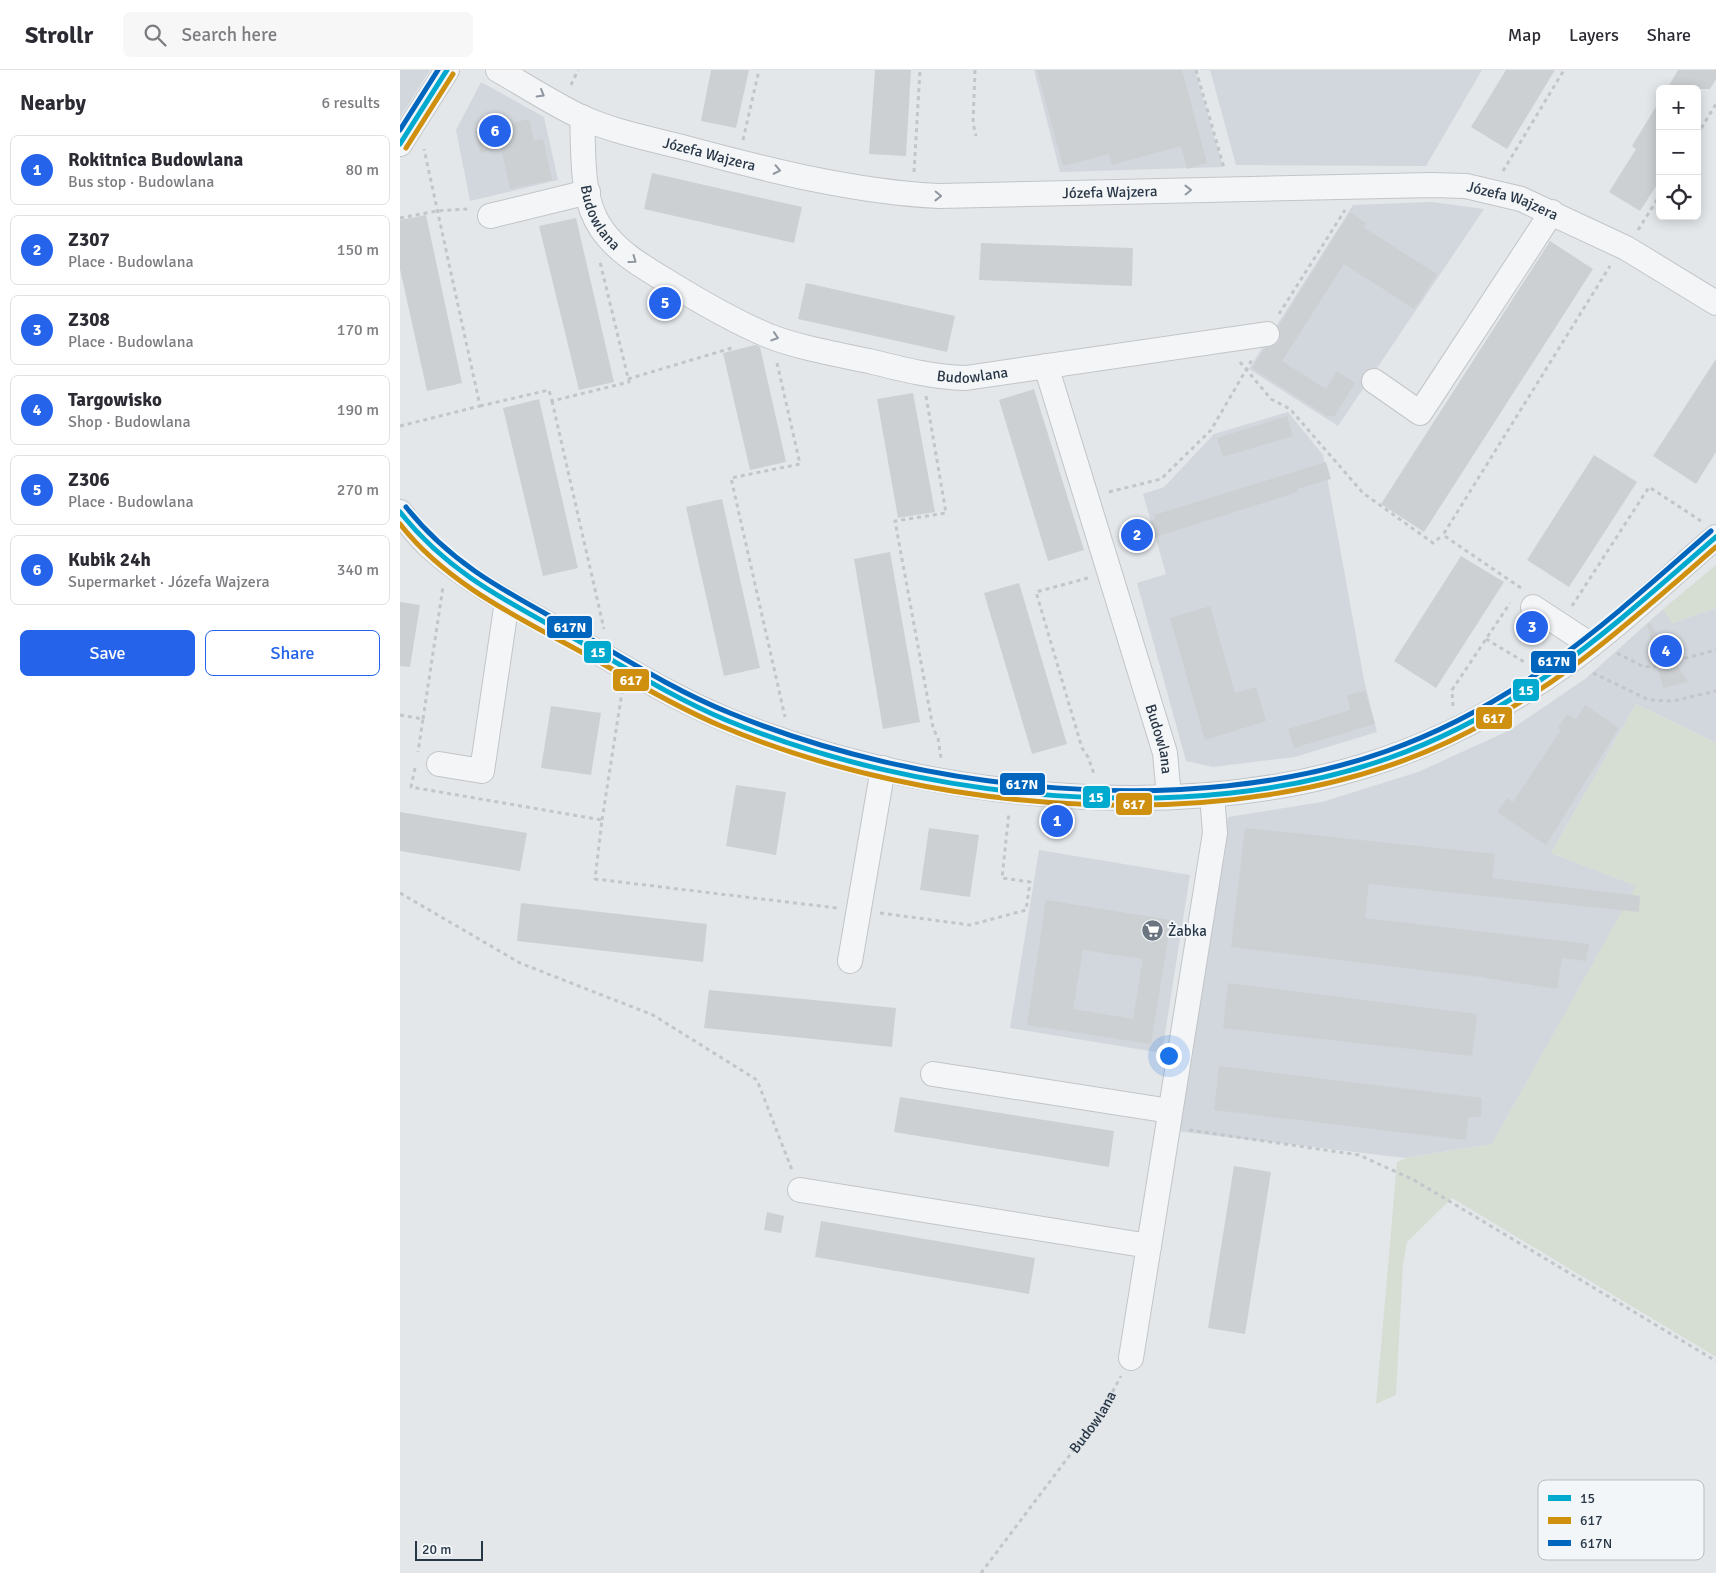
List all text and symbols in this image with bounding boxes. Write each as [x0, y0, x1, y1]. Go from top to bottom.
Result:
search box [123, 12, 473, 57]
text: Strollr [25, 20, 93, 50]
icon: search [141, 21, 169, 49]
text: Search here [181, 23, 277, 47]
text: Map [1508, 24, 1541, 46]
text: Layers [1569, 24, 1619, 46]
text: Share [1647, 24, 1691, 46]
map controls [1656, 85, 1701, 220]
button: + [1656, 85, 1701, 130]
one-way arrow [535, 88, 544, 98]
text: Nearby [20, 90, 86, 116]
text: 6 results [321, 93, 380, 113]
pin: 6 [479, 112, 511, 150]
button: − [1656, 130, 1701, 175]
street label: Józefa Wajzera [661, 134, 757, 175]
text: Rokitnica Budowlana [68, 148, 243, 172]
text: 1 [33, 160, 41, 180]
text: 80 m [345, 160, 379, 180]
one-way arrow [773, 164, 782, 175]
text: Bus stop · Budowlana [68, 172, 214, 192]
button: locate [1656, 175, 1701, 220]
street label: Józefa Wajzera [1465, 178, 1561, 224]
street label: Józefa Wajzera [1062, 182, 1158, 202]
street label: Budowlana [577, 184, 624, 254]
one-way arrow [1184, 185, 1192, 195]
one-way arrow [934, 190, 942, 201]
text: Z307 [68, 228, 110, 252]
text: 2 [33, 240, 41, 260]
text: 150 m [337, 240, 379, 260]
text: Place · Budowlana [68, 252, 194, 272]
one-way arrow [627, 254, 637, 263]
pin: 5 [649, 284, 681, 322]
text: Z308 [68, 308, 110, 332]
text: 3 [33, 320, 41, 340]
text: 170 m [337, 320, 379, 340]
text: Place · Budowlana [68, 332, 194, 352]
one-way arrow [770, 332, 779, 342]
street label: Budowlana [936, 363, 1009, 387]
text: Targowisko [68, 388, 162, 412]
text: 4 [33, 400, 41, 420]
text: 190 m [337, 400, 379, 420]
text: Shop · Budowlana [68, 412, 191, 432]
text: Z306 [68, 468, 110, 492]
text: 5 [33, 480, 41, 500]
text: 270 m [337, 480, 379, 500]
text: Place · Budowlana [68, 492, 194, 512]
pin: 2 [1121, 516, 1153, 554]
text: Kubik 24h [68, 548, 151, 572]
text: 6 [33, 560, 41, 580]
text: 340 m [337, 560, 379, 580]
text: Supermarket · Józefa Wajzera [68, 572, 270, 592]
pin: 3 [1516, 608, 1548, 646]
line badge: 617N [546, 615, 593, 639]
text: 617N [554, 619, 586, 636]
button: Save [20, 630, 195, 676]
button: Share [205, 630, 380, 676]
pin: 4 [1650, 632, 1682, 670]
line badge: 15 [583, 640, 612, 664]
text: 15 [590, 644, 606, 661]
line badge: 617N [1530, 650, 1577, 674]
text: 617N [1538, 653, 1570, 670]
line badge: 617 [612, 668, 650, 692]
text: 617 [620, 672, 643, 689]
line badge: 15 [1512, 678, 1540, 702]
text: 15 [1518, 682, 1534, 699]
street label: Budowlana [1142, 702, 1176, 775]
line badge: 617 [1475, 706, 1513, 730]
text: 617 [1483, 710, 1506, 727]
line badge: 617N [999, 772, 1046, 796]
text: 617N [1006, 776, 1038, 793]
line badge: 15 [1082, 785, 1111, 809]
text: 15 [1088, 789, 1104, 806]
line badge: 617 [1115, 792, 1153, 816]
text: 617 [1123, 796, 1146, 813]
pin: 1 [1041, 802, 1073, 840]
supermarket icon: Żabka [1140, 919, 1164, 943]
place label: Żabka [1168, 922, 1207, 940]
your location [1156, 1043, 1182, 1069]
street label: Budowlana [1065, 1388, 1120, 1457]
legend [1538, 1480, 1704, 1560]
text: 15 [1580, 1490, 1595, 1507]
text: 617 [1580, 1512, 1603, 1529]
text: 617N [1580, 1535, 1612, 1552]
scale bar [415, 1538, 482, 1561]
text: 20 m [422, 1541, 451, 1558]

